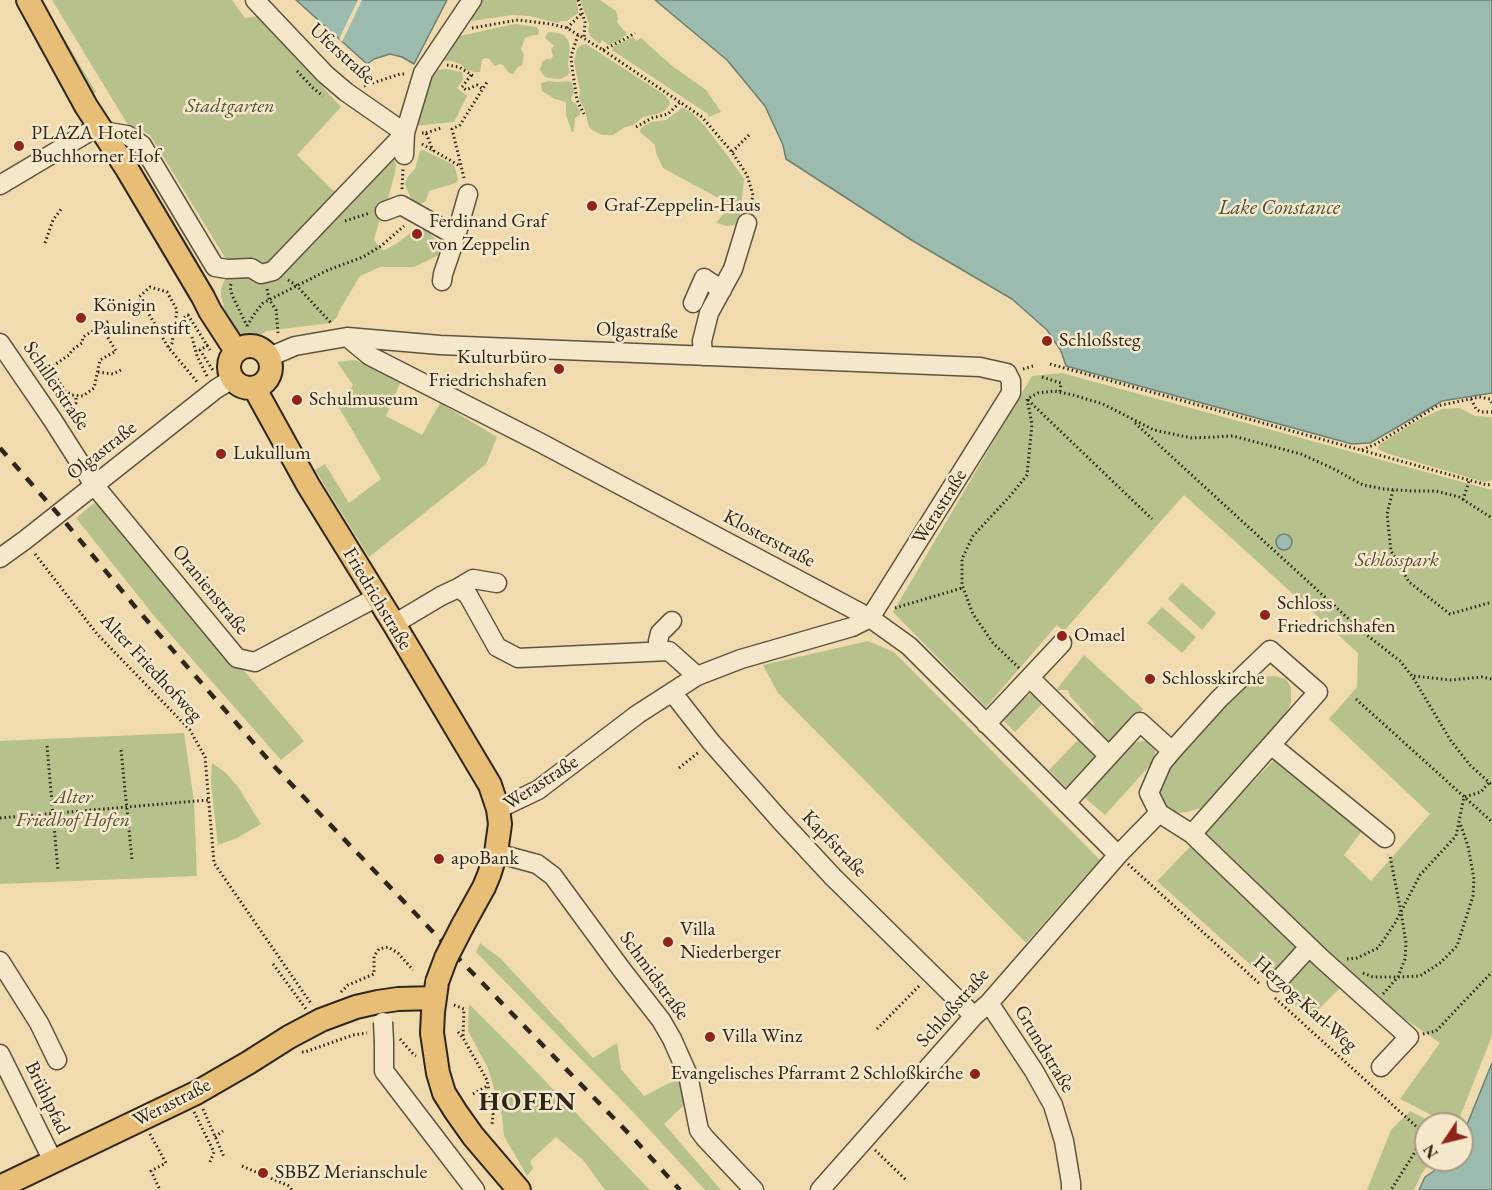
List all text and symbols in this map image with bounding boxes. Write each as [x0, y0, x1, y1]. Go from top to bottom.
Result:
street label: Uferstraße [304, 18, 380, 90]
park label: Stadtgarten [185, 95, 275, 119]
place label: PLAZA Hotel Buchhorner Hof [31, 122, 160, 169]
marker: PLAZA Hotel Buchhorner Hof [12, 139, 26, 153]
place label: Graf-Zeppelin-Haus [604, 194, 760, 218]
water label: Lake Constance [1218, 195, 1340, 221]
marker: Graf-Zeppelin-Haus [585, 199, 599, 213]
place label: Ferdinand Graf von Zeppelin [429, 210, 547, 257]
marker: Ferdinand Graf von Zeppelin [410, 227, 424, 241]
place label: Königin Paulinenstift [93, 294, 190, 341]
marker: Königin Paulinenstift [74, 311, 88, 325]
street label: Olgastraße [596, 318, 678, 344]
place label: Schloßsteg [1059, 329, 1141, 353]
marker: Schloßsteg [1040, 334, 1054, 348]
street label: Schillerstraße [18, 337, 94, 435]
place label: Kulturbüro Friedrichshafen [428, 346, 547, 393]
marker: Kulturbüro Friedrichshafen [552, 362, 566, 376]
place label: Schulmuseum [309, 388, 419, 412]
marker: Schulmuseum [290, 393, 304, 407]
street label: Olgastraße [62, 416, 142, 486]
place label: Lukullum [233, 442, 311, 466]
marker: Lukullum [214, 447, 228, 461]
street label: Werastraße [908, 465, 972, 549]
street label: Klosterstraße [719, 505, 819, 573]
street label: Oranienstraße [166, 540, 254, 640]
street label: Friedrichstraße [337, 544, 417, 654]
park label: Schlosspark [1355, 549, 1439, 573]
place label: Schloss Friedrichshafen [1277, 592, 1396, 639]
marker: Schloss Friedrichshafen [1258, 608, 1272, 622]
street label: Alter Friedhofweg [95, 609, 207, 727]
place label: Omael [1074, 624, 1125, 648]
marker: Omael [1055, 629, 1069, 643]
place label: Schlosskirche [1162, 667, 1265, 691]
marker: Schlosskirche [1143, 672, 1157, 686]
street label: Werastraße [499, 750, 583, 816]
park label: Alter Friedhof Hofen [16, 786, 130, 833]
street label: Kapfstraße [796, 806, 872, 882]
place label: apoBank [451, 847, 519, 871]
marker: apoBank [432, 852, 446, 866]
place label: Villa Niederberger [680, 918, 781, 965]
street label: Schmidstraße [614, 927, 694, 1025]
marker: Villa Niederberger [661, 935, 675, 949]
street label: Herzog-Karl-Weg [1248, 951, 1362, 1057]
street label: Schloßstraße [911, 964, 995, 1052]
street label: Grundstraße [1009, 1001, 1079, 1097]
place label: Villa Winz [722, 1025, 802, 1049]
marker: Villa Winz [703, 1030, 717, 1044]
street label: Brühlpfad [19, 1058, 75, 1138]
place label: Evangelisches Pfarramt 2 Schloßkirche [671, 1062, 963, 1086]
marker: Evangelisches Pfarramt 2 Schloßkirche [968, 1067, 982, 1081]
street label: Werastraße [129, 1073, 215, 1133]
district label: HOFEN [479, 1087, 577, 1119]
north arrow [1414, 1112, 1474, 1172]
text: N [1418, 1140, 1443, 1163]
place label: SBBZ Merianschule [275, 1161, 427, 1185]
marker: SBBZ Merianschule [256, 1166, 270, 1180]

